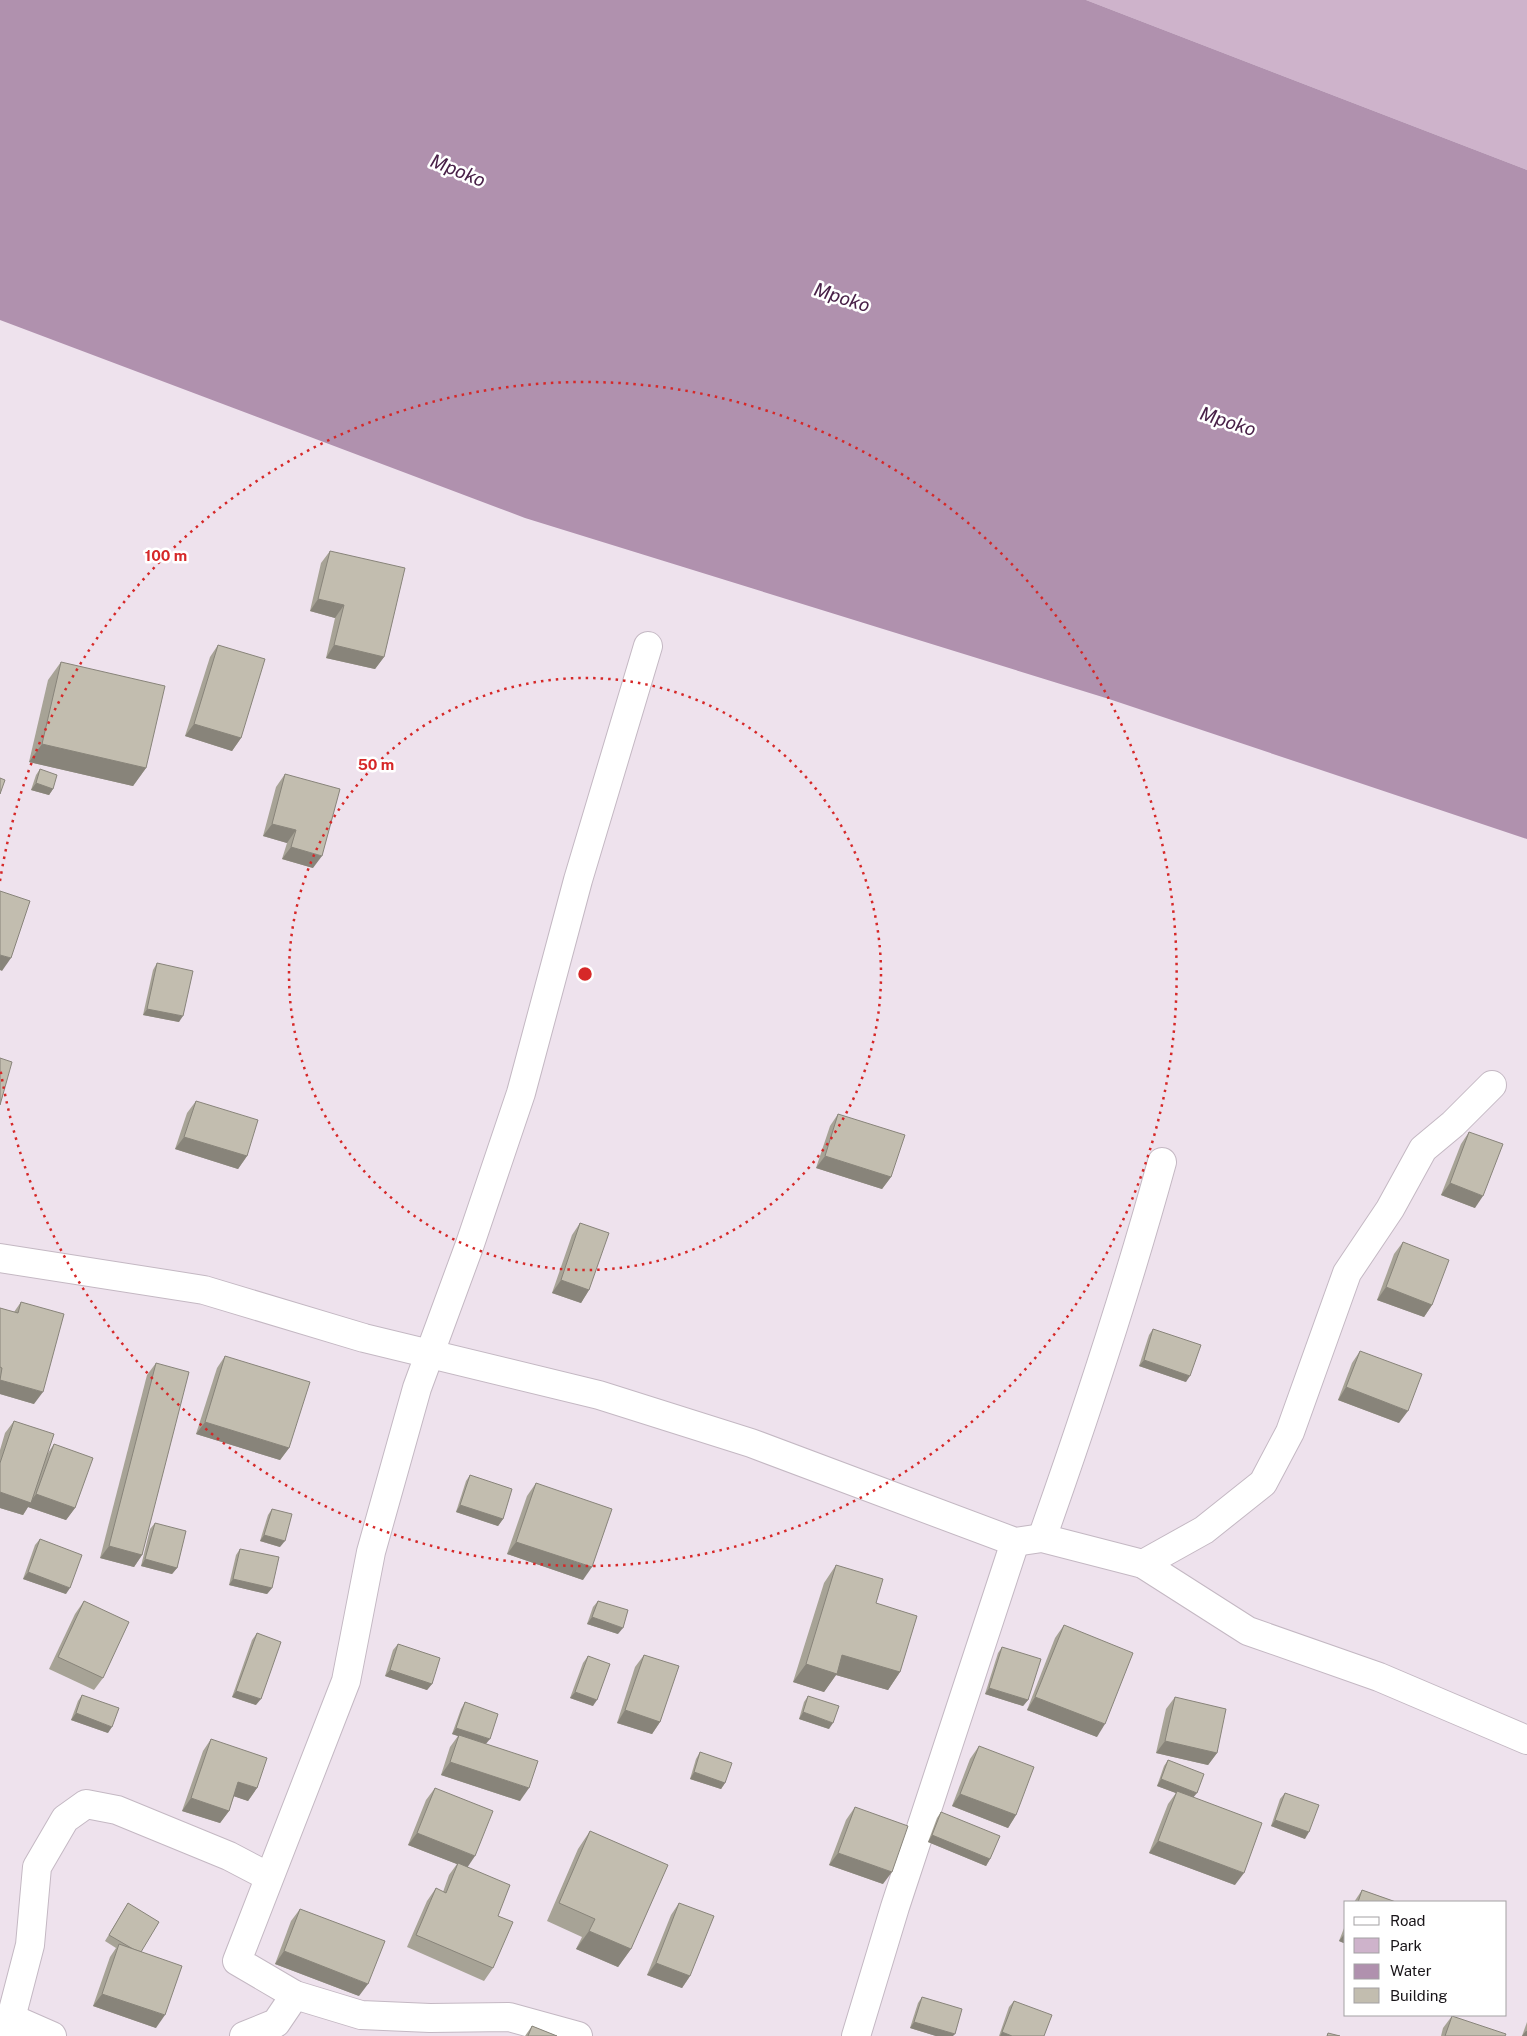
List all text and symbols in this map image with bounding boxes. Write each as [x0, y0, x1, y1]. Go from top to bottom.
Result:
water label: Mpoko [427, 149, 489, 191]
water label: Mpoko [811, 278, 873, 316]
water label: Mpoko [1197, 402, 1259, 440]
text: 100 m [145, 547, 187, 564]
text: 50 m [358, 756, 394, 773]
centre of rings [576, 965, 594, 983]
legend [1344, 1901, 1507, 2016]
text: Road [1390, 1912, 1426, 1929]
text: Park [1390, 1937, 1422, 1954]
text: Water [1390, 1962, 1432, 1979]
text: Building [1390, 1987, 1448, 2004]

